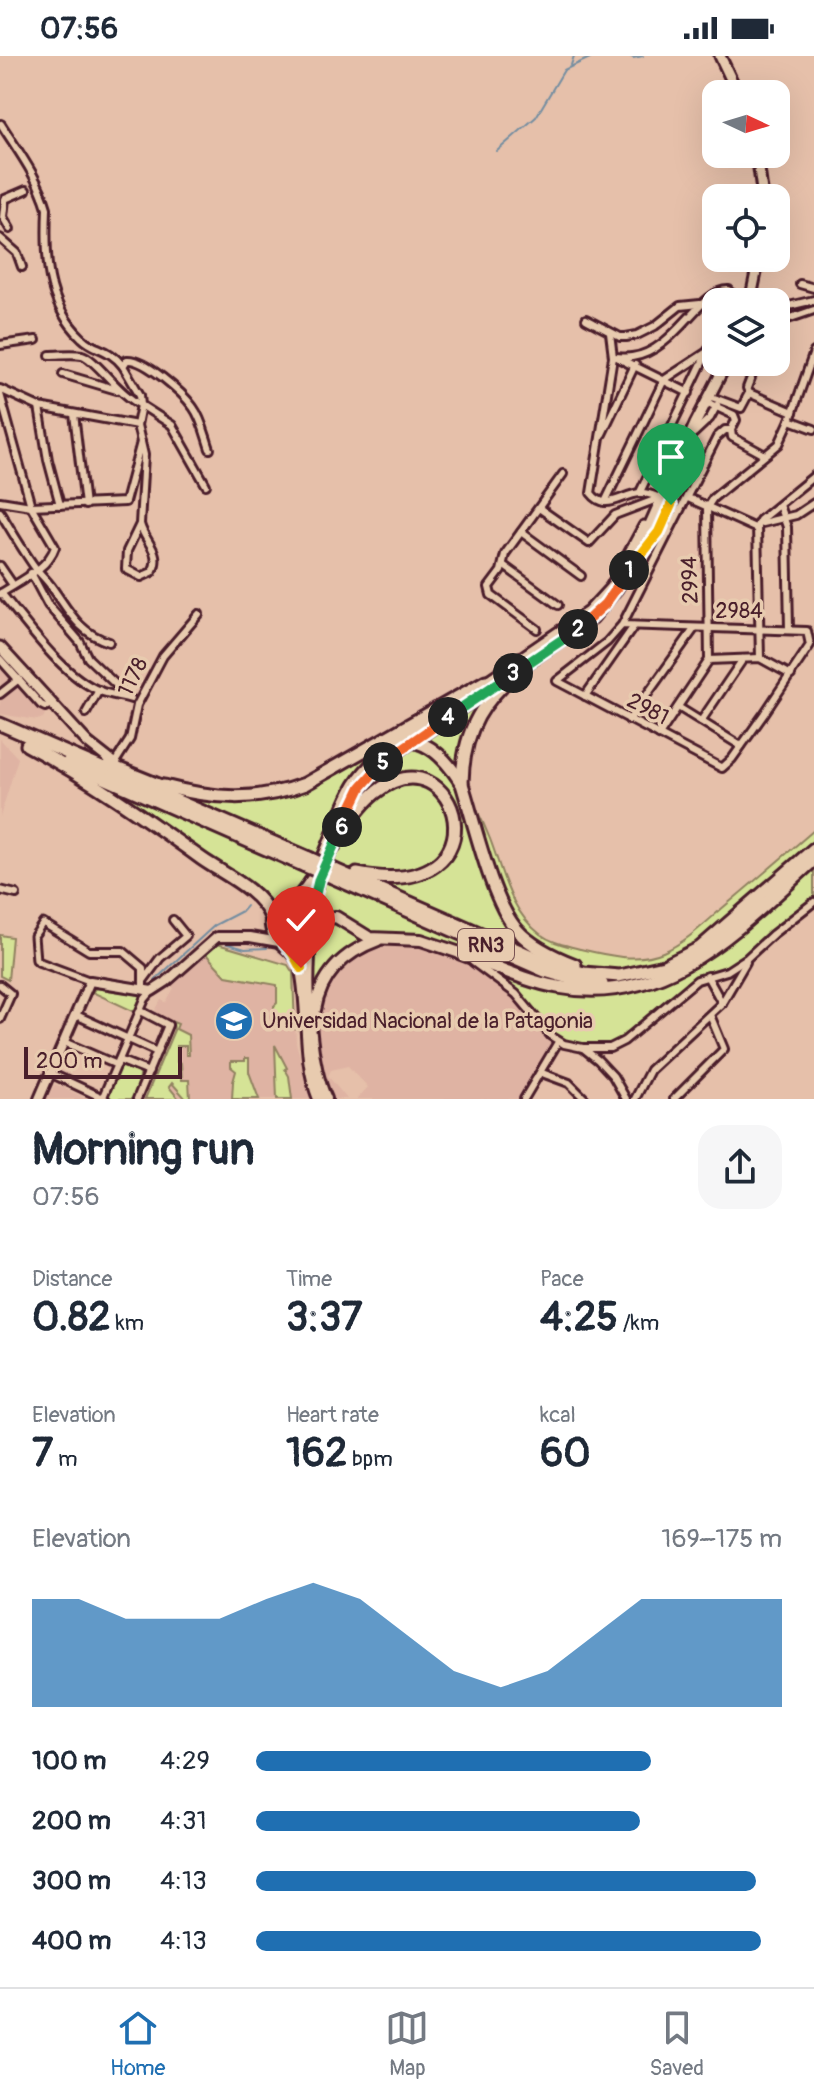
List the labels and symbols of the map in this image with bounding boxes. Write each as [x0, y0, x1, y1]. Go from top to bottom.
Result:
north arrow [702, 80, 790, 168]
pin [637, 423, 705, 505]
pin: 1 [609, 550, 649, 590]
street label: 2994 [675, 555, 705, 604]
street label: 2984 [715, 597, 763, 625]
pin: 2 [558, 609, 598, 649]
street label: 1178 [112, 653, 154, 701]
pin: 3 [493, 653, 533, 693]
street label: 2981 [622, 686, 674, 732]
pin: 4 [428, 697, 468, 737]
pin: 5 [363, 742, 403, 782]
pin: 6 [322, 807, 362, 847]
pin [267, 886, 335, 968]
road number: RN3 [458, 929, 514, 961]
school or university icon: Universidad Nacional de la Patagonia [213, 1000, 255, 1042]
place label: Universidad Nacional de la Patagonia [262, 1007, 593, 1035]
scale bar [24, 1043, 182, 1079]

